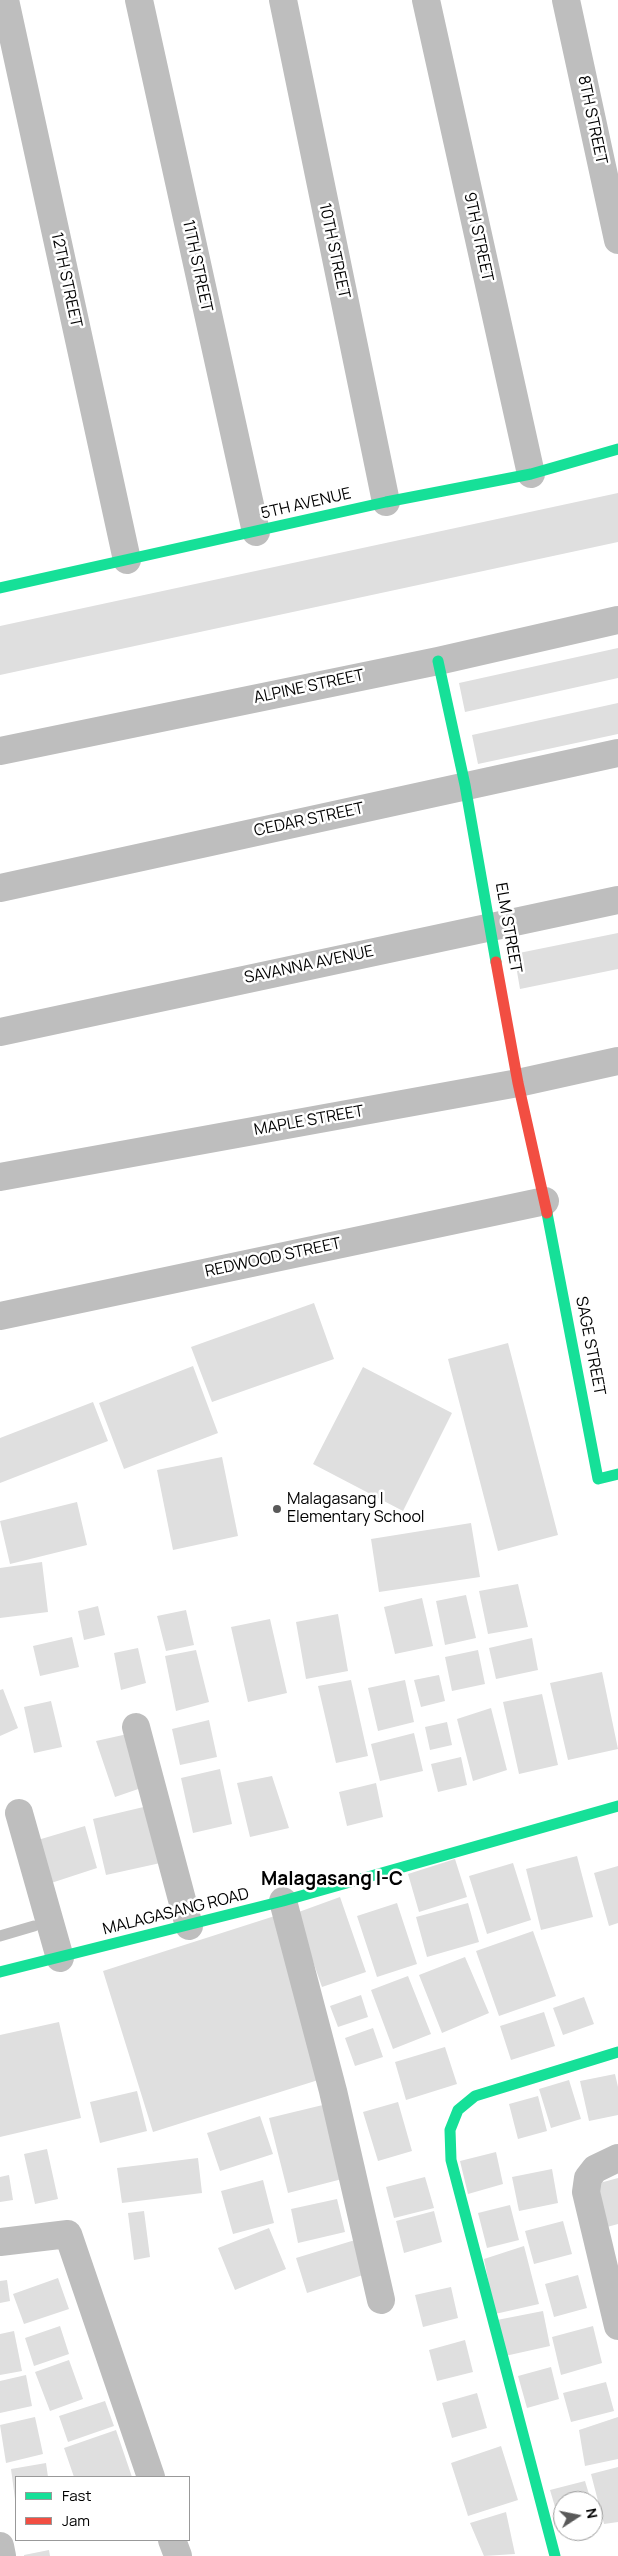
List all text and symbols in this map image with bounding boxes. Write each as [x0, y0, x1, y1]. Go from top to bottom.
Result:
street label: 8TH STREET [573, 74, 611, 166]
street label: 9TH STREET [459, 191, 497, 283]
street label: 10TH STREET [315, 202, 353, 300]
street label: 11TH STREET [178, 218, 216, 314]
street label: 12TH STREET [47, 231, 85, 329]
street label: 5TH AVENUE [259, 484, 353, 524]
street label: ALPINE STREET [252, 666, 366, 708]
street label: CEDAR STREET [252, 799, 366, 841]
street label: ELM STREET [491, 881, 525, 975]
street label: SAVANNA AVENUE [243, 942, 375, 988]
street label: MAPLE STREET [253, 1102, 365, 1140]
street label: REDWOOD STREET [203, 1234, 343, 1282]
street label: SAGE STREET [571, 1295, 609, 1397]
place label: Malagasang I Elementary School [287, 1490, 425, 1528]
marker: Malagasang I Elementary School [271, 1503, 283, 1515]
district label: Malagasang I-C [261, 1869, 403, 1891]
street label: MALAGASANG ROAD [101, 1885, 251, 1939]
legend [15, 2476, 190, 2541]
text: Fast [62, 2485, 91, 2506]
north arrow [553, 2491, 603, 2541]
text: N [582, 2506, 603, 2520]
text: Jam [62, 2510, 90, 2531]

